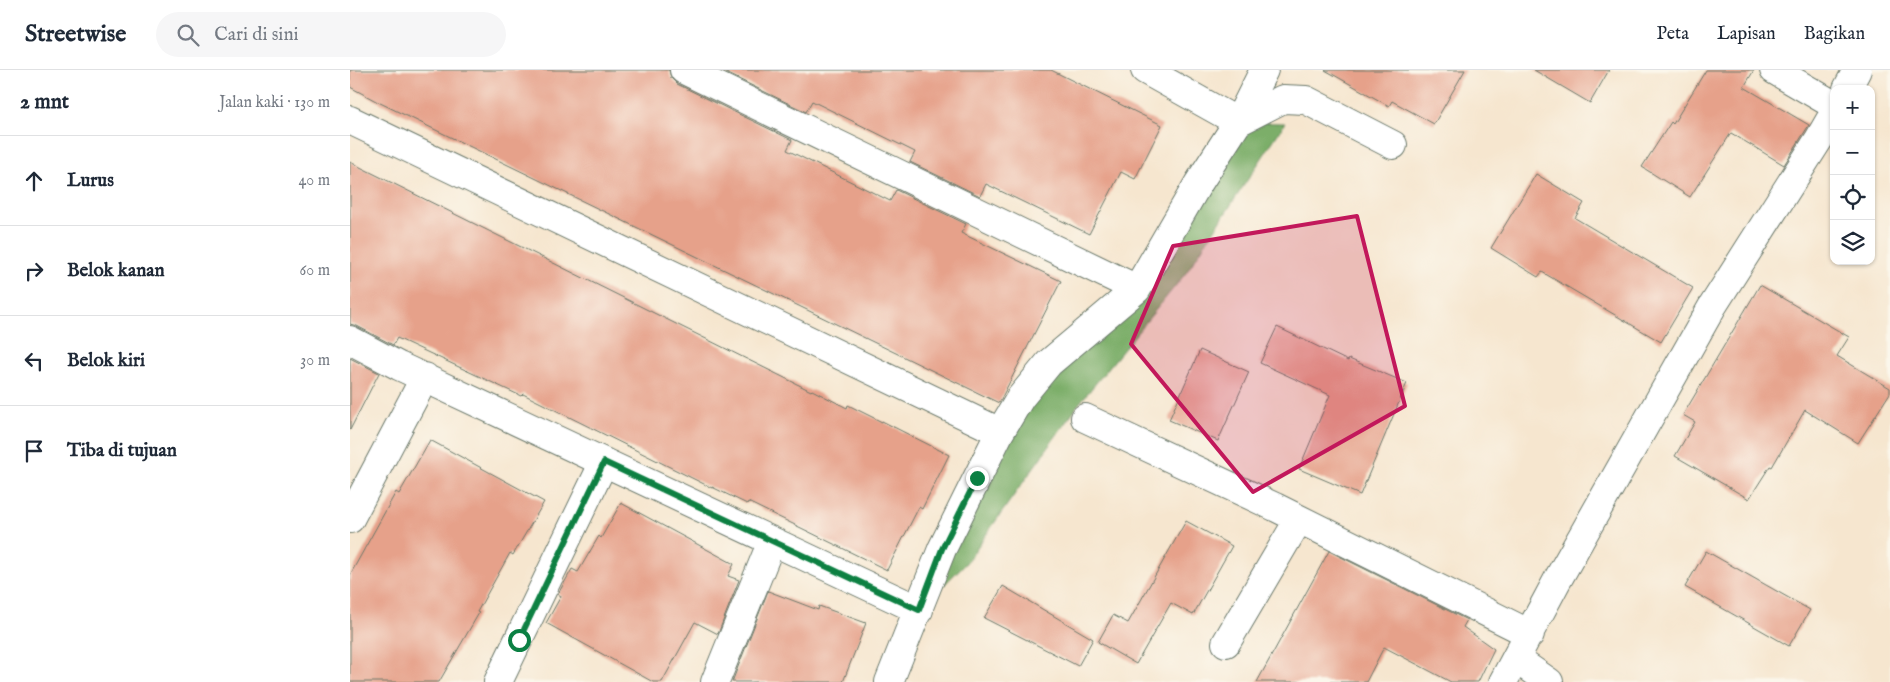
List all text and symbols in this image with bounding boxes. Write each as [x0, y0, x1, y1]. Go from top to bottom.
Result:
search box [156, 12, 506, 57]
text: Streetwise [25, 19, 126, 50]
icon: search [174, 21, 202, 49]
text: Cari di sini [214, 23, 299, 47]
text: Peta [1657, 23, 1689, 46]
text: Lapisan [1717, 23, 1776, 46]
text: Bagikan [1804, 23, 1865, 46]
map controls [1830, 85, 1875, 265]
button: + [1830, 85, 1875, 130]
text: 2 mnt [20, 89, 69, 116]
text: Jalan kaki · 130 m [219, 93, 330, 113]
button: − [1830, 130, 1875, 175]
icon: ahead [20, 167, 48, 195]
text: Lurus [67, 169, 114, 193]
text: 40 m [298, 171, 330, 191]
button: locate [1830, 175, 1875, 220]
button: layers [1830, 220, 1875, 265]
icon: right [20, 257, 48, 285]
text: Belok kanan [67, 259, 165, 283]
text: 60 m [300, 261, 330, 281]
icon: left [20, 347, 48, 375]
text: Belok kiri [67, 349, 145, 373]
text: 30 m [300, 351, 330, 371]
icon: arrive [20, 437, 48, 465]
text: Tiba di tujuan [67, 439, 177, 463]
route end [966, 467, 989, 490]
route start [508, 629, 531, 652]

